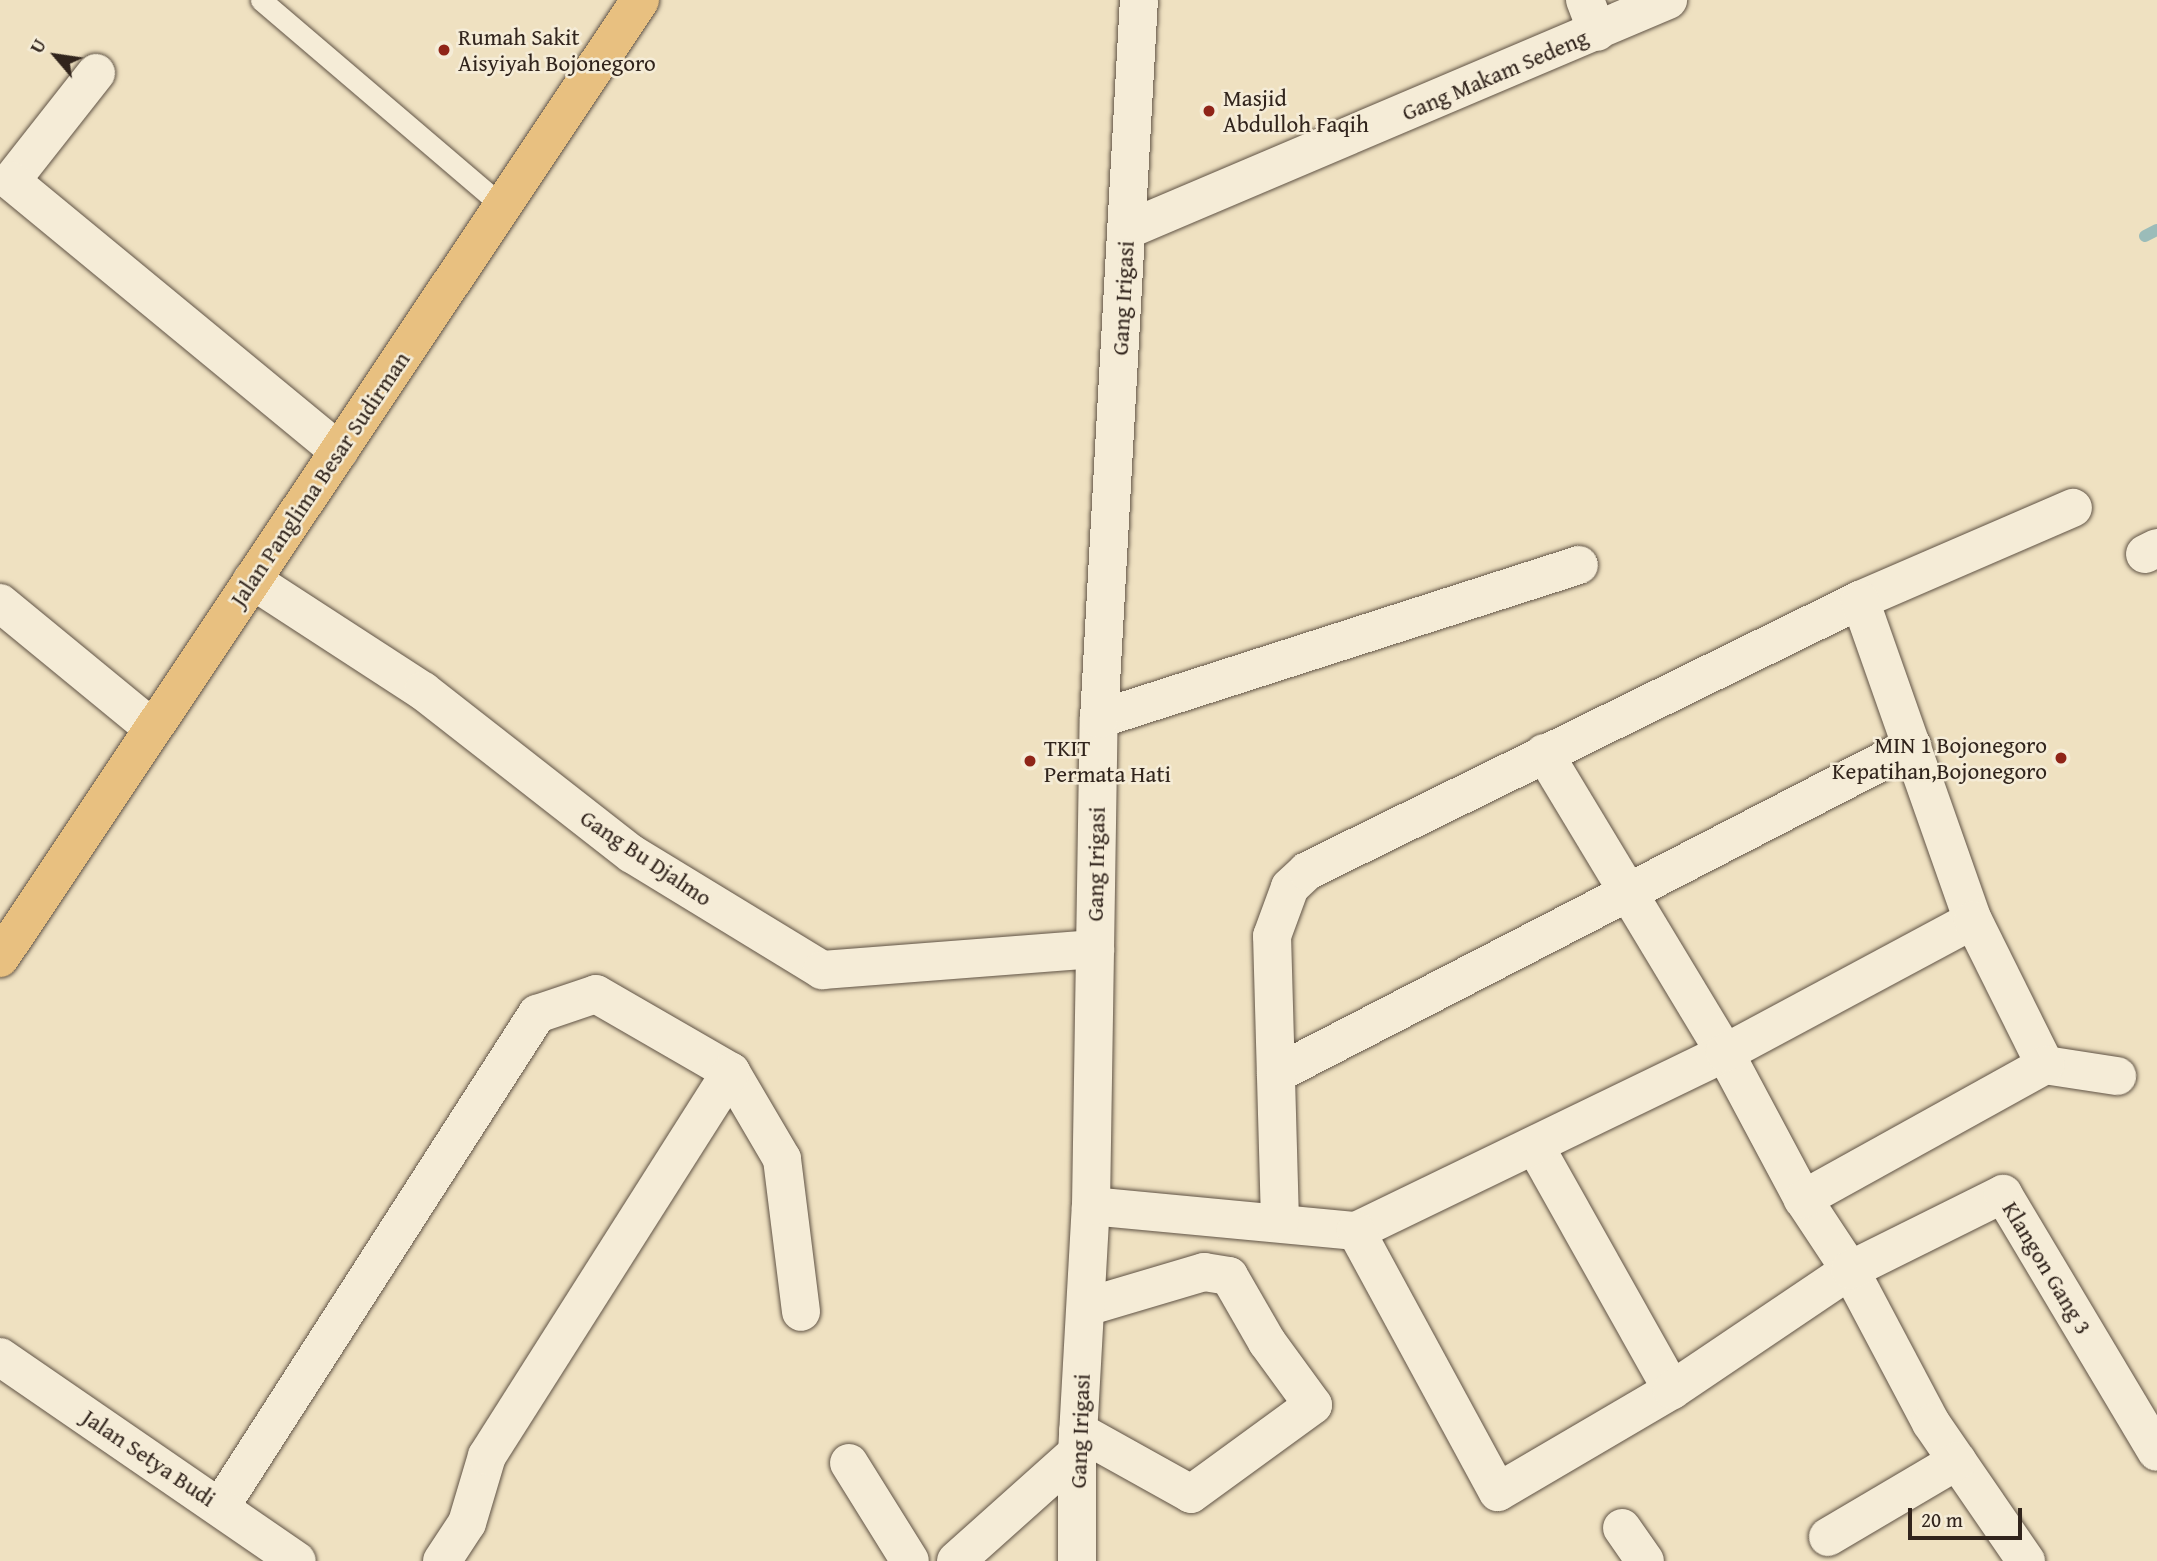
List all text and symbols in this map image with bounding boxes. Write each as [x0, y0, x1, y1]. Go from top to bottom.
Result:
north arrow [21, 21, 91, 91]
place label: Rumah Sakit Aisyiyah Bojonegoro [458, 23, 656, 77]
street label: Gang Makam Sedeng [1398, 23, 1592, 127]
text: U [22, 33, 53, 58]
marker: Rumah Sakit Aisyiyah Bojonegoro [436, 42, 452, 58]
place label: Masjid Abdulloh Faqih [1223, 84, 1369, 138]
marker: Masjid Abdulloh Faqih [1201, 103, 1217, 119]
street label: Gang Irigasi [1106, 240, 1140, 356]
street label: Jalan Panglima Besar Sudirman [224, 346, 416, 612]
place label: MIN 1 Bojonegoro Kepatihan,Bojonegoro [1832, 731, 2047, 785]
place label: TKIT Permata Hati [1044, 734, 1171, 788]
marker: MIN 1 Bojonegoro Kepatihan,Bojonegoro [2053, 750, 2069, 766]
marker: TKIT Permata Hati [1022, 753, 1038, 769]
street label: Gang Bu Djalmo [575, 804, 717, 912]
street label: Gang Irigasi [1081, 806, 1111, 922]
street label: Klangon Gang 3 [1997, 1197, 2097, 1339]
street label: Gang Irigasi [1064, 1373, 1096, 1489]
street label: Jalan Setya Budi [77, 1403, 221, 1513]
scale bar [1912, 1494, 2026, 1538]
text: 20 m [1921, 1504, 1963, 1535]

